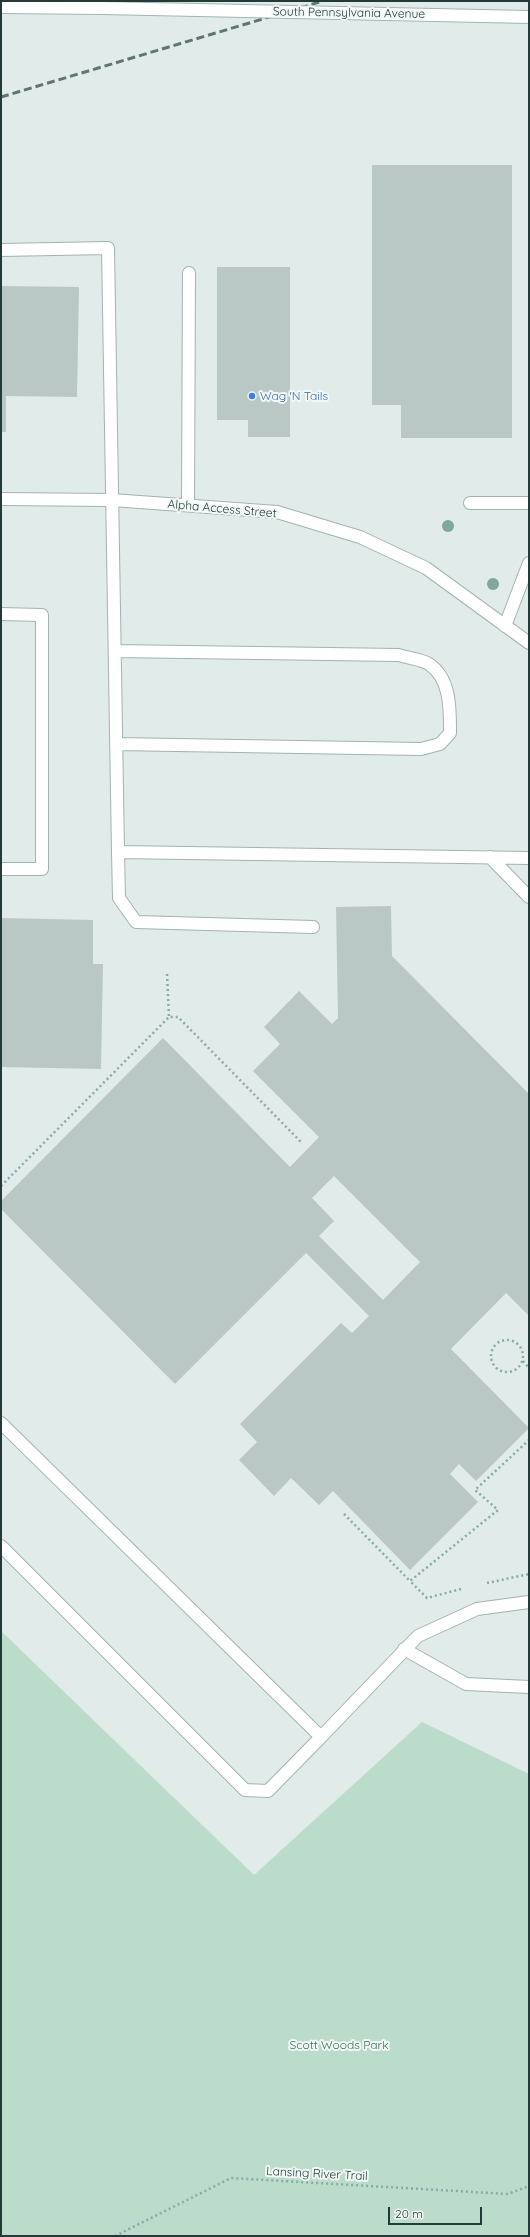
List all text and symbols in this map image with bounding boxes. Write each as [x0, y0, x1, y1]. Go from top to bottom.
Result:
street label: South Pennsylvania Avenue [273, 4, 425, 22]
place label: Wag 'N Tails [260, 389, 328, 403]
marker: Wag 'N Tails [247, 391, 257, 401]
street label: Alpha Access Street [167, 497, 277, 521]
park label: Scott Woods Park [289, 2038, 389, 2052]
street label: Lansing River Trail [266, 2164, 368, 2184]
scale bar [390, 2199, 484, 2225]
text: 20 m [395, 2206, 423, 2221]

